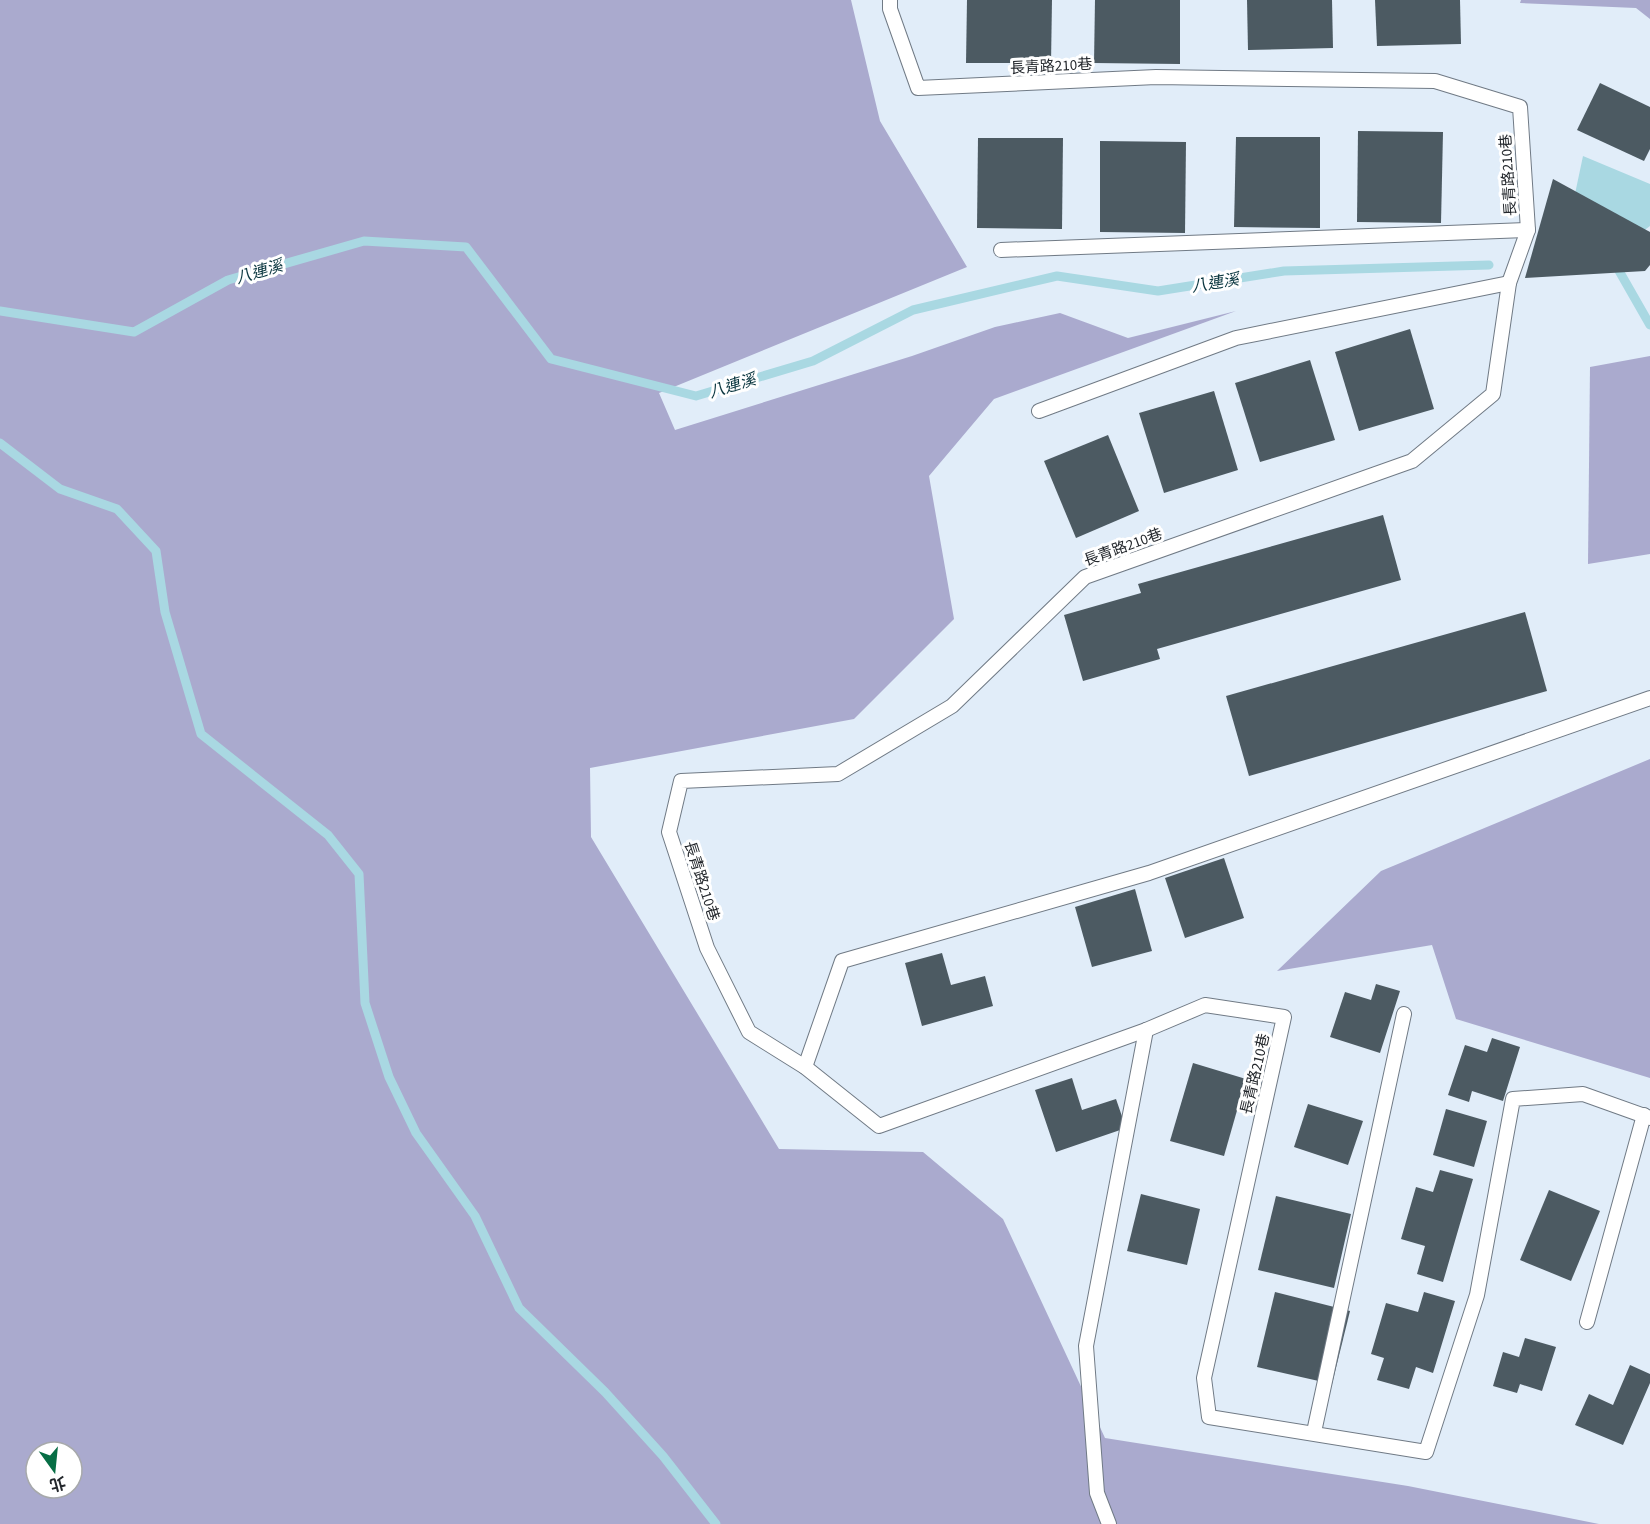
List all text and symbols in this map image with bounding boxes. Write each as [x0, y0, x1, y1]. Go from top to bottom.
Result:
street label: 長青路210巷 [1009, 54, 1093, 79]
street label: 長青路210巷 [1495, 133, 1522, 217]
water label: 八連溪 [233, 254, 287, 289]
water label: 八連溪 [1190, 268, 1243, 298]
water label: 八連溪 [706, 368, 760, 403]
street label: 長青路210巷 [1081, 524, 1165, 571]
street label: 長青路210巷 [679, 839, 724, 924]
street label: 長青路210巷 [1236, 1032, 1275, 1117]
north arrow [24, 1440, 84, 1500]
text: 北 [47, 1471, 68, 1496]

